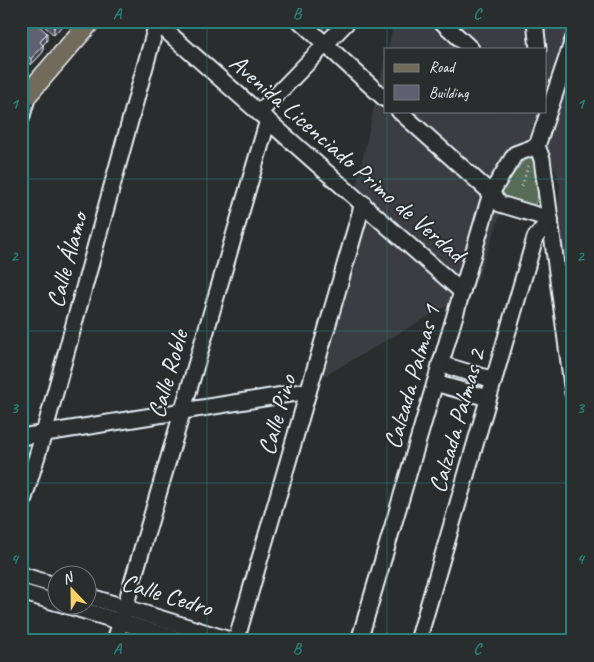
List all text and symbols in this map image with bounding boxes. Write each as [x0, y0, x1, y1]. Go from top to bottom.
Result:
text: A [113, 4, 123, 24]
text: B [293, 4, 303, 24]
text: C [473, 4, 483, 24]
street label: Avenida Licenciado Primo de Verdad [223, 47, 474, 272]
legend [384, 48, 546, 112]
text: Road [429, 58, 456, 77]
text: Building [429, 84, 469, 103]
text: 1 [10, 94, 19, 114]
text: 1 [576, 94, 585, 114]
street label: Calle Álamo [39, 206, 96, 311]
text: 2 [10, 246, 19, 266]
text: 2 [576, 246, 585, 266]
street label: Calzada Palmas 1 [376, 300, 448, 452]
street label: Calle Roble [140, 325, 196, 422]
street label: Calzada Palmas 2 [421, 344, 493, 496]
street label: Calle Pino [250, 370, 304, 459]
text: 3 [10, 398, 19, 418]
text: 3 [576, 398, 585, 418]
text: 4 [10, 549, 19, 569]
text: 4 [576, 549, 585, 569]
north arrow [48, 564, 98, 614]
street label: Calle Cedro [118, 566, 217, 624]
text: N [60, 568, 77, 588]
text: A [113, 639, 123, 659]
text: B [293, 639, 303, 659]
text: C [473, 639, 483, 659]

